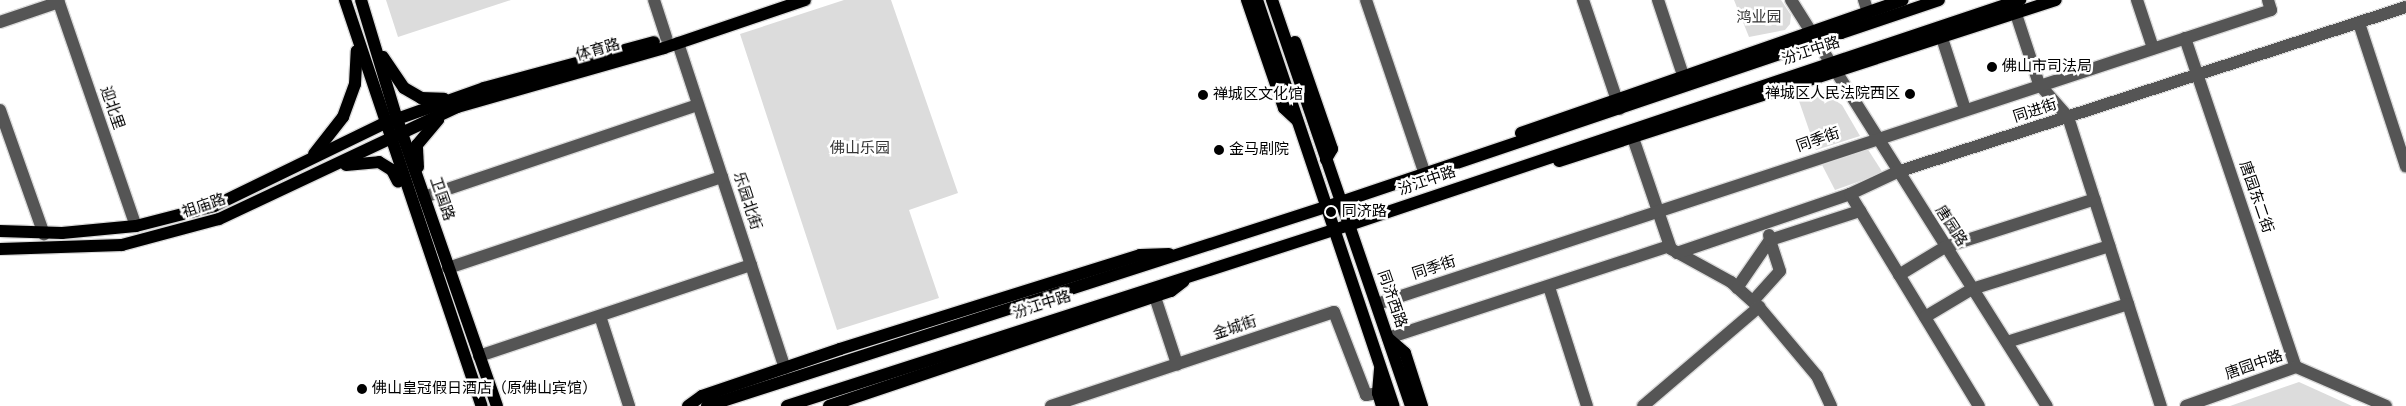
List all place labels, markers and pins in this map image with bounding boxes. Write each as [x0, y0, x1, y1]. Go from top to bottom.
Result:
place label: 佛山市司法局 [2002, 58, 2092, 76]
marker: 佛山市司法局 [1986, 61, 1998, 73]
place label: 禅城区人民法院西区 [1765, 85, 1900, 103]
place label: 禅城区文化馆 [1213, 86, 1303, 104]
marker: 禅城区人民法院西区 [1904, 88, 1916, 100]
marker: 禅城区文化馆 [1197, 89, 1209, 101]
place label: 金马剧院 [1229, 141, 1289, 159]
marker: 金马剧院 [1213, 144, 1225, 156]
place label: 同济路 [1342, 203, 1387, 221]
marker: 同济路 [1324, 205, 1338, 219]
place label: 佛山皇冠假日酒店（原佛山宾馆） [372, 380, 597, 398]
marker: 佛山皇冠假日酒店（原佛山宾馆） [356, 383, 368, 395]

